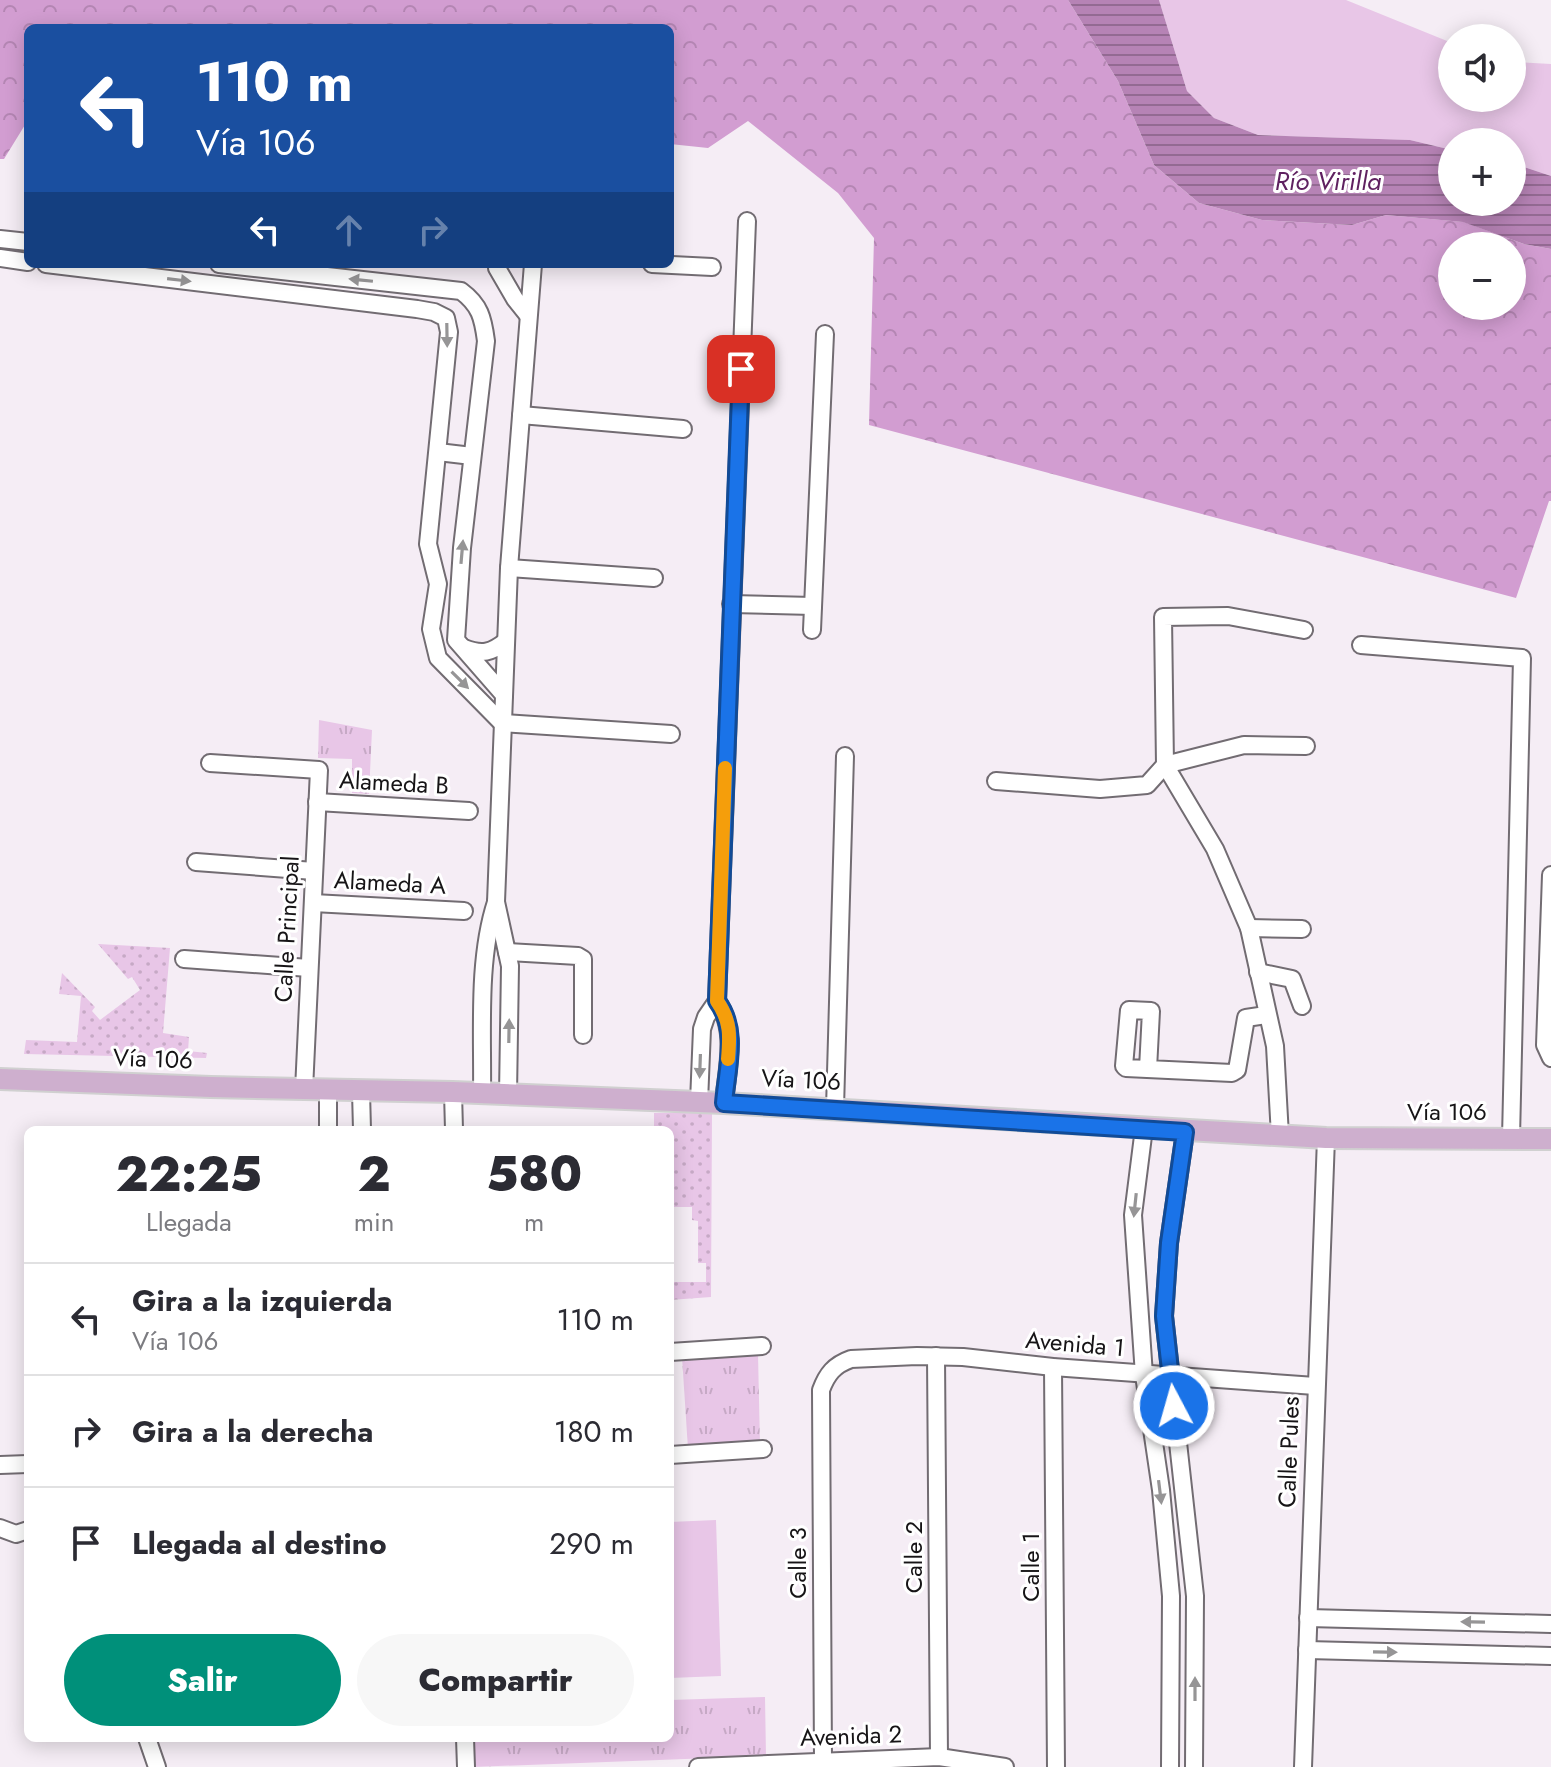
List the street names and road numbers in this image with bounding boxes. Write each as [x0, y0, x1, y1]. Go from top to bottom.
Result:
street label: Alameda B [338, 762, 450, 803]
street label: Calle Principal [265, 855, 308, 1003]
street label: Alameda A [333, 862, 447, 903]
street label: Vía 106 [113, 1040, 194, 1077]
street label: Vía 106 [760, 1060, 842, 1099]
street label: Vía 106 [1407, 1094, 1487, 1129]
street label: Avenida 1 [1024, 1322, 1126, 1365]
street label: Calle Pules [1269, 1396, 1308, 1508]
street label: Calle 2 [896, 1521, 931, 1593]
street label: Calle 3 [780, 1527, 815, 1599]
street label: Calle 1 [1013, 1532, 1048, 1602]
street label: Avenida 2 [799, 1716, 903, 1755]

